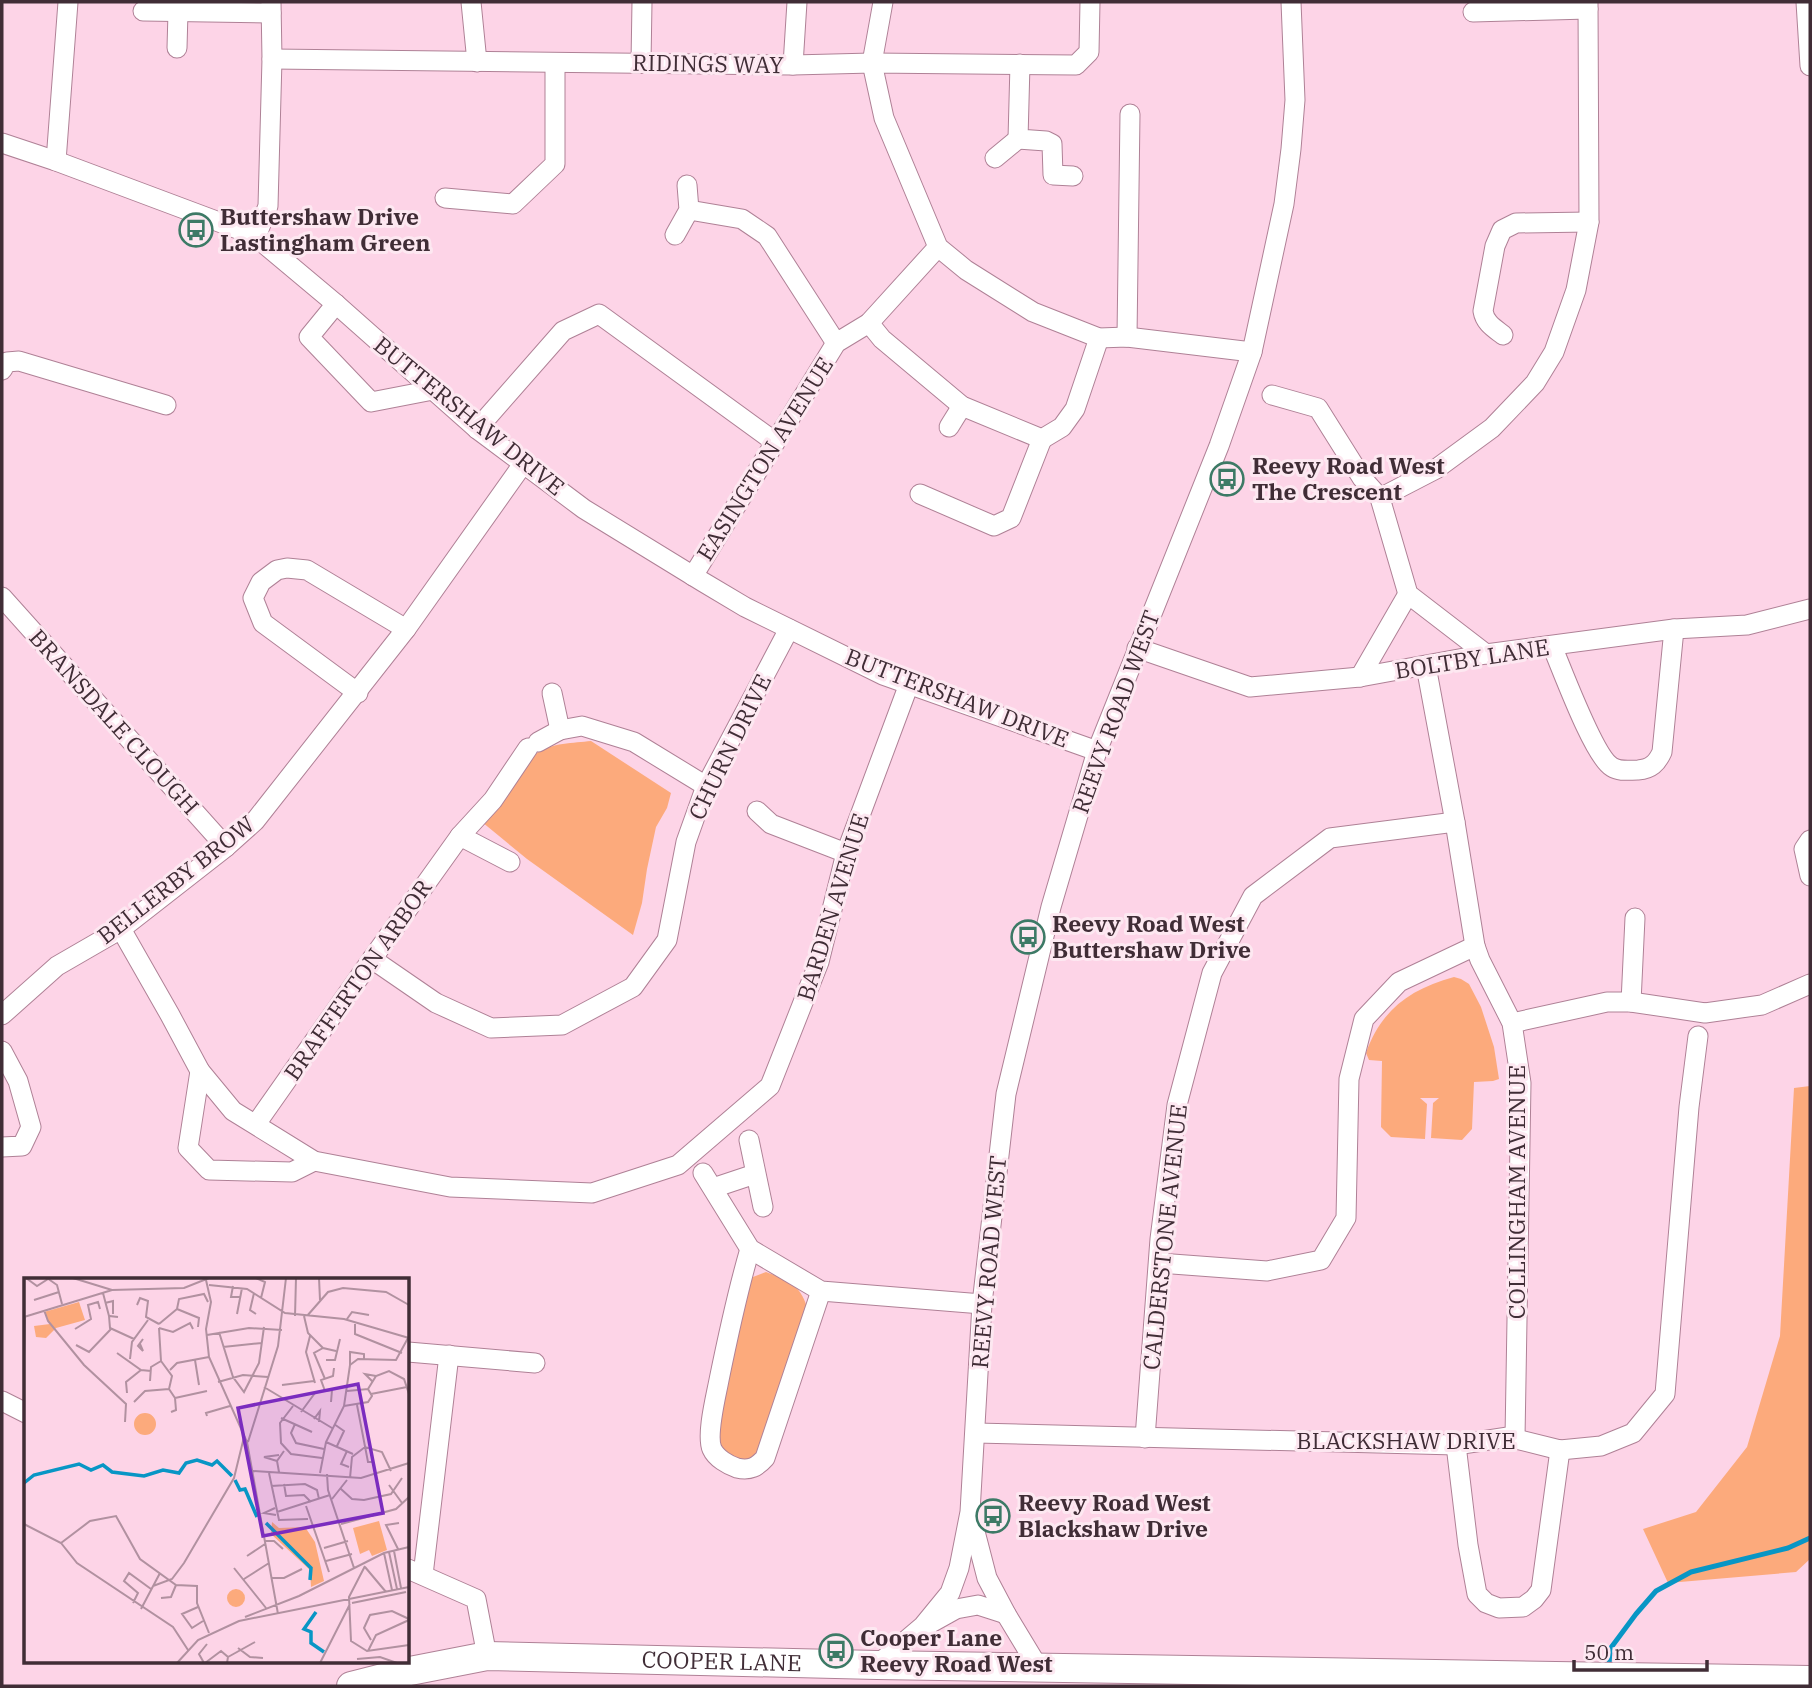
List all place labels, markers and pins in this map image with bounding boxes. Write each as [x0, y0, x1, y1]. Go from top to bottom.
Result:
place label: Buttershaw Drive Lastingham Green [220, 201, 430, 257]
bus stop icon: Buttershaw Drive Lastingham Green [177, 211, 215, 249]
place label: Reevy Road West The Crescent [1252, 450, 1445, 506]
bus stop icon: Reevy Road West The Crescent [1208, 460, 1246, 498]
place label: Reevy Road West Buttershaw Drive [1052, 908, 1251, 964]
bus stop icon: Reevy Road West Buttershaw Drive [1009, 918, 1047, 956]
place label: Reevy Road West Blackshaw Drive [1018, 1487, 1211, 1543]
bus stop icon: Reevy Road West Blackshaw Drive [974, 1497, 1012, 1535]
place label: Cooper Lane Reevy Road West [860, 1622, 1053, 1678]
bus stop icon: Cooper Lane Reevy Road West [817, 1632, 855, 1670]

